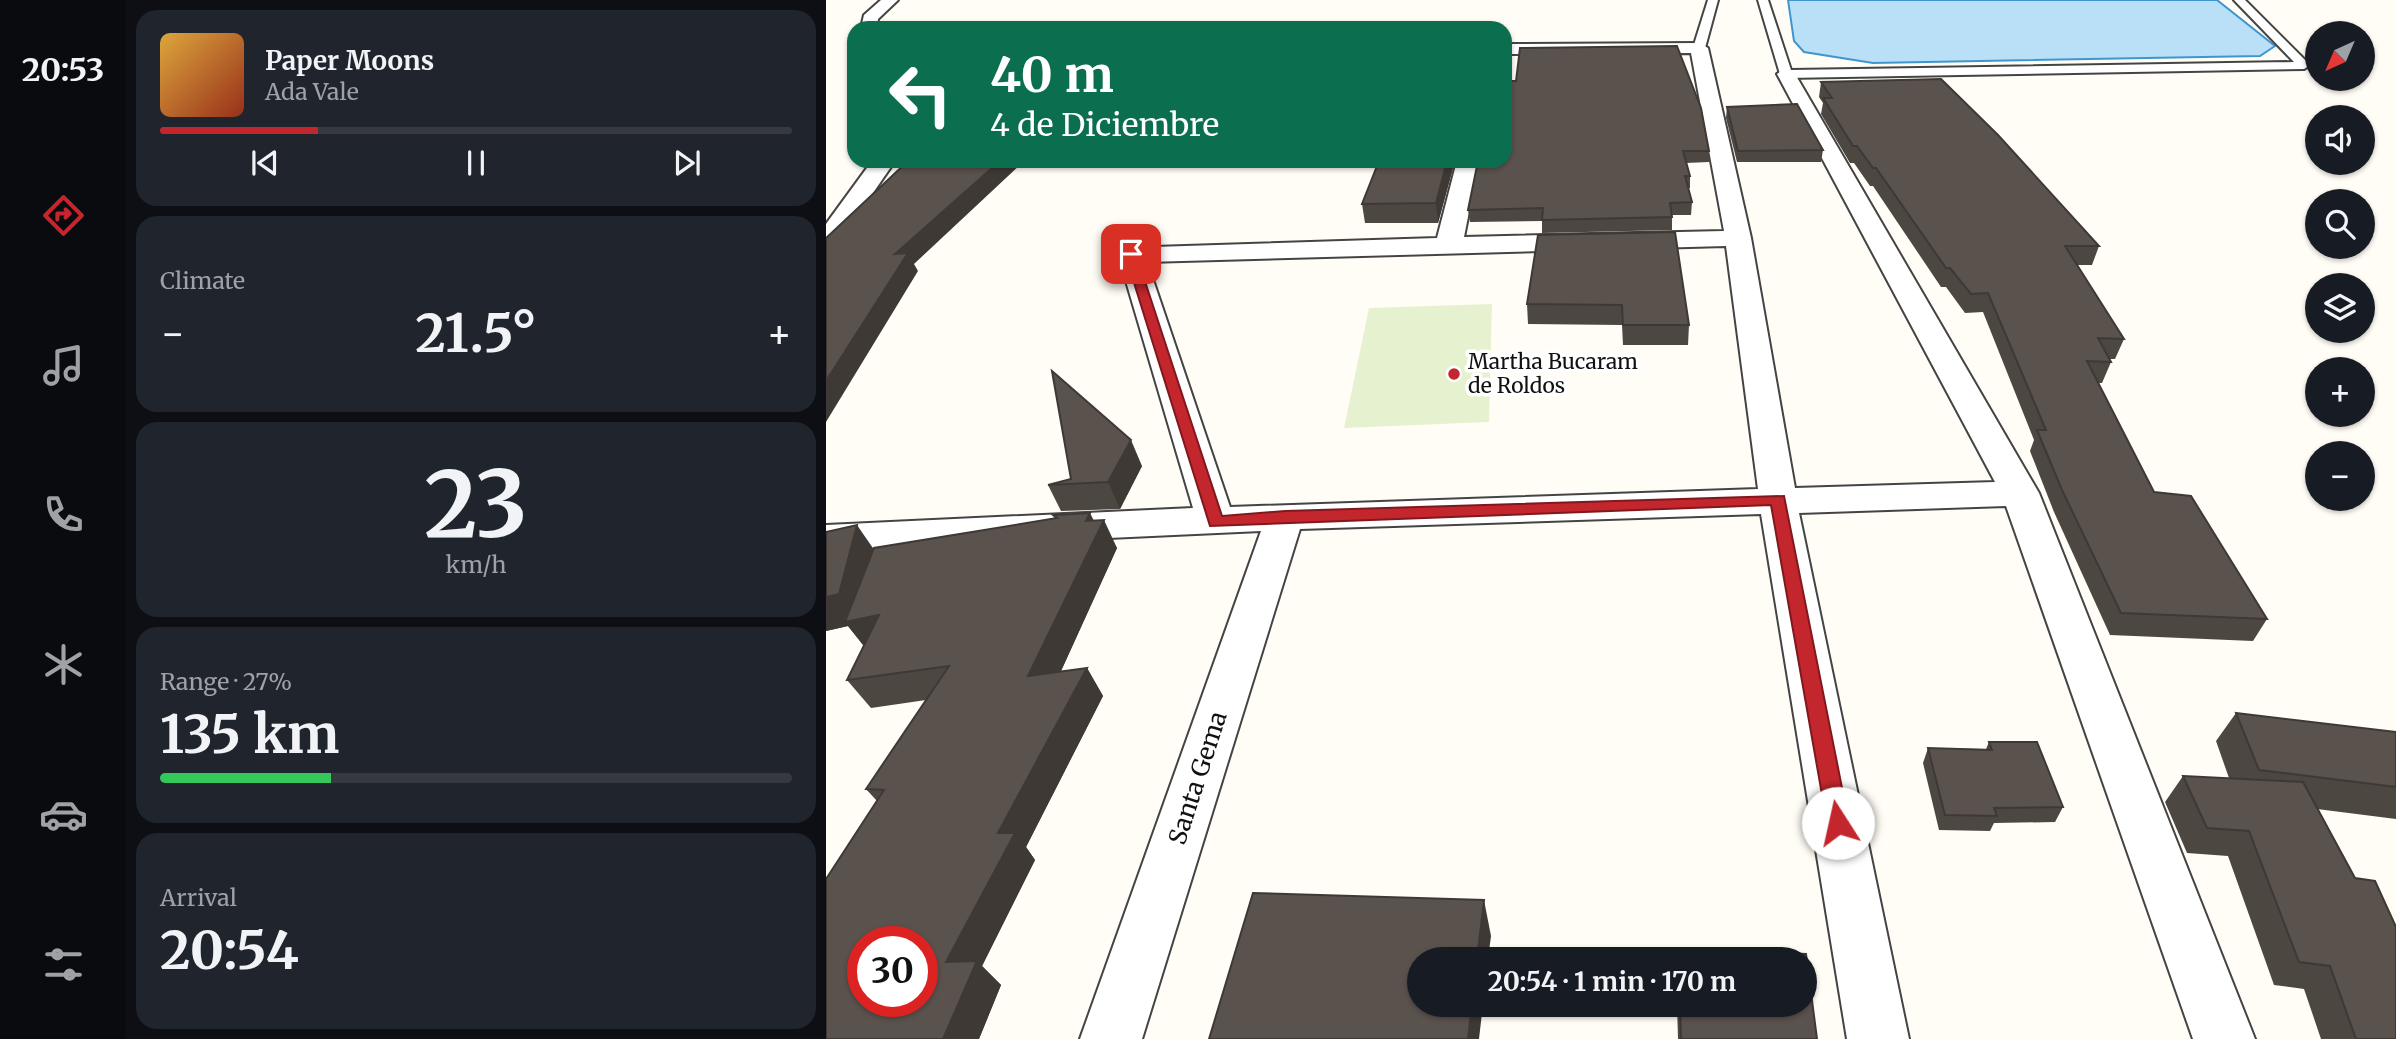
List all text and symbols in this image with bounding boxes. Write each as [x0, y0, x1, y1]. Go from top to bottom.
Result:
north arrow [2305, 21, 2375, 91]
map controls [2305, 21, 2375, 511]
text: Paper Moons [265, 44, 434, 77]
text: 40 m [990, 44, 1114, 105]
icon: left [875, 49, 966, 140]
text: 20:53 [22, 50, 104, 90]
text: Ada Vale [265, 77, 359, 106]
text: 4 de Diciembre [990, 105, 1219, 145]
button: sound [2305, 105, 2375, 175]
icon: previous [246, 144, 284, 182]
icon: pause [457, 144, 495, 182]
icon: next [668, 144, 706, 182]
button: search [2305, 189, 2375, 259]
icon: directions [39, 191, 88, 240]
pin [1101, 224, 1161, 284]
icon: arrive [1112, 235, 1150, 273]
text: Climate [160, 266, 245, 295]
button: layers [2305, 273, 2375, 343]
text: 21.5° [415, 301, 537, 366]
text: − [160, 310, 185, 357]
text: + [767, 310, 792, 357]
icon: music [39, 341, 88, 390]
place label: Martha Bucaram de Roldos [1468, 348, 1638, 399]
button: + [2305, 357, 2375, 427]
marker: Martha Bucaram de Roldos [1446, 366, 1462, 382]
button: − [2305, 441, 2375, 511]
text: 23 [424, 447, 528, 562]
icon: phone [39, 490, 88, 539]
text: km/h [446, 550, 506, 579]
icon: climate [39, 640, 88, 689]
text: Range · 27% [160, 667, 292, 696]
text: 135 km [160, 702, 339, 767]
street label: Santa Gema [1161, 707, 1234, 848]
position arrow [1801, 786, 1875, 860]
icon: car [39, 790, 88, 839]
text: Arrival [160, 883, 237, 912]
text: 20:54 [160, 918, 299, 983]
speed limit sign: 30 [847, 926, 938, 1017]
icon: filters [39, 940, 88, 989]
text: 20:54 · 1 min · 170 m [1488, 965, 1736, 998]

